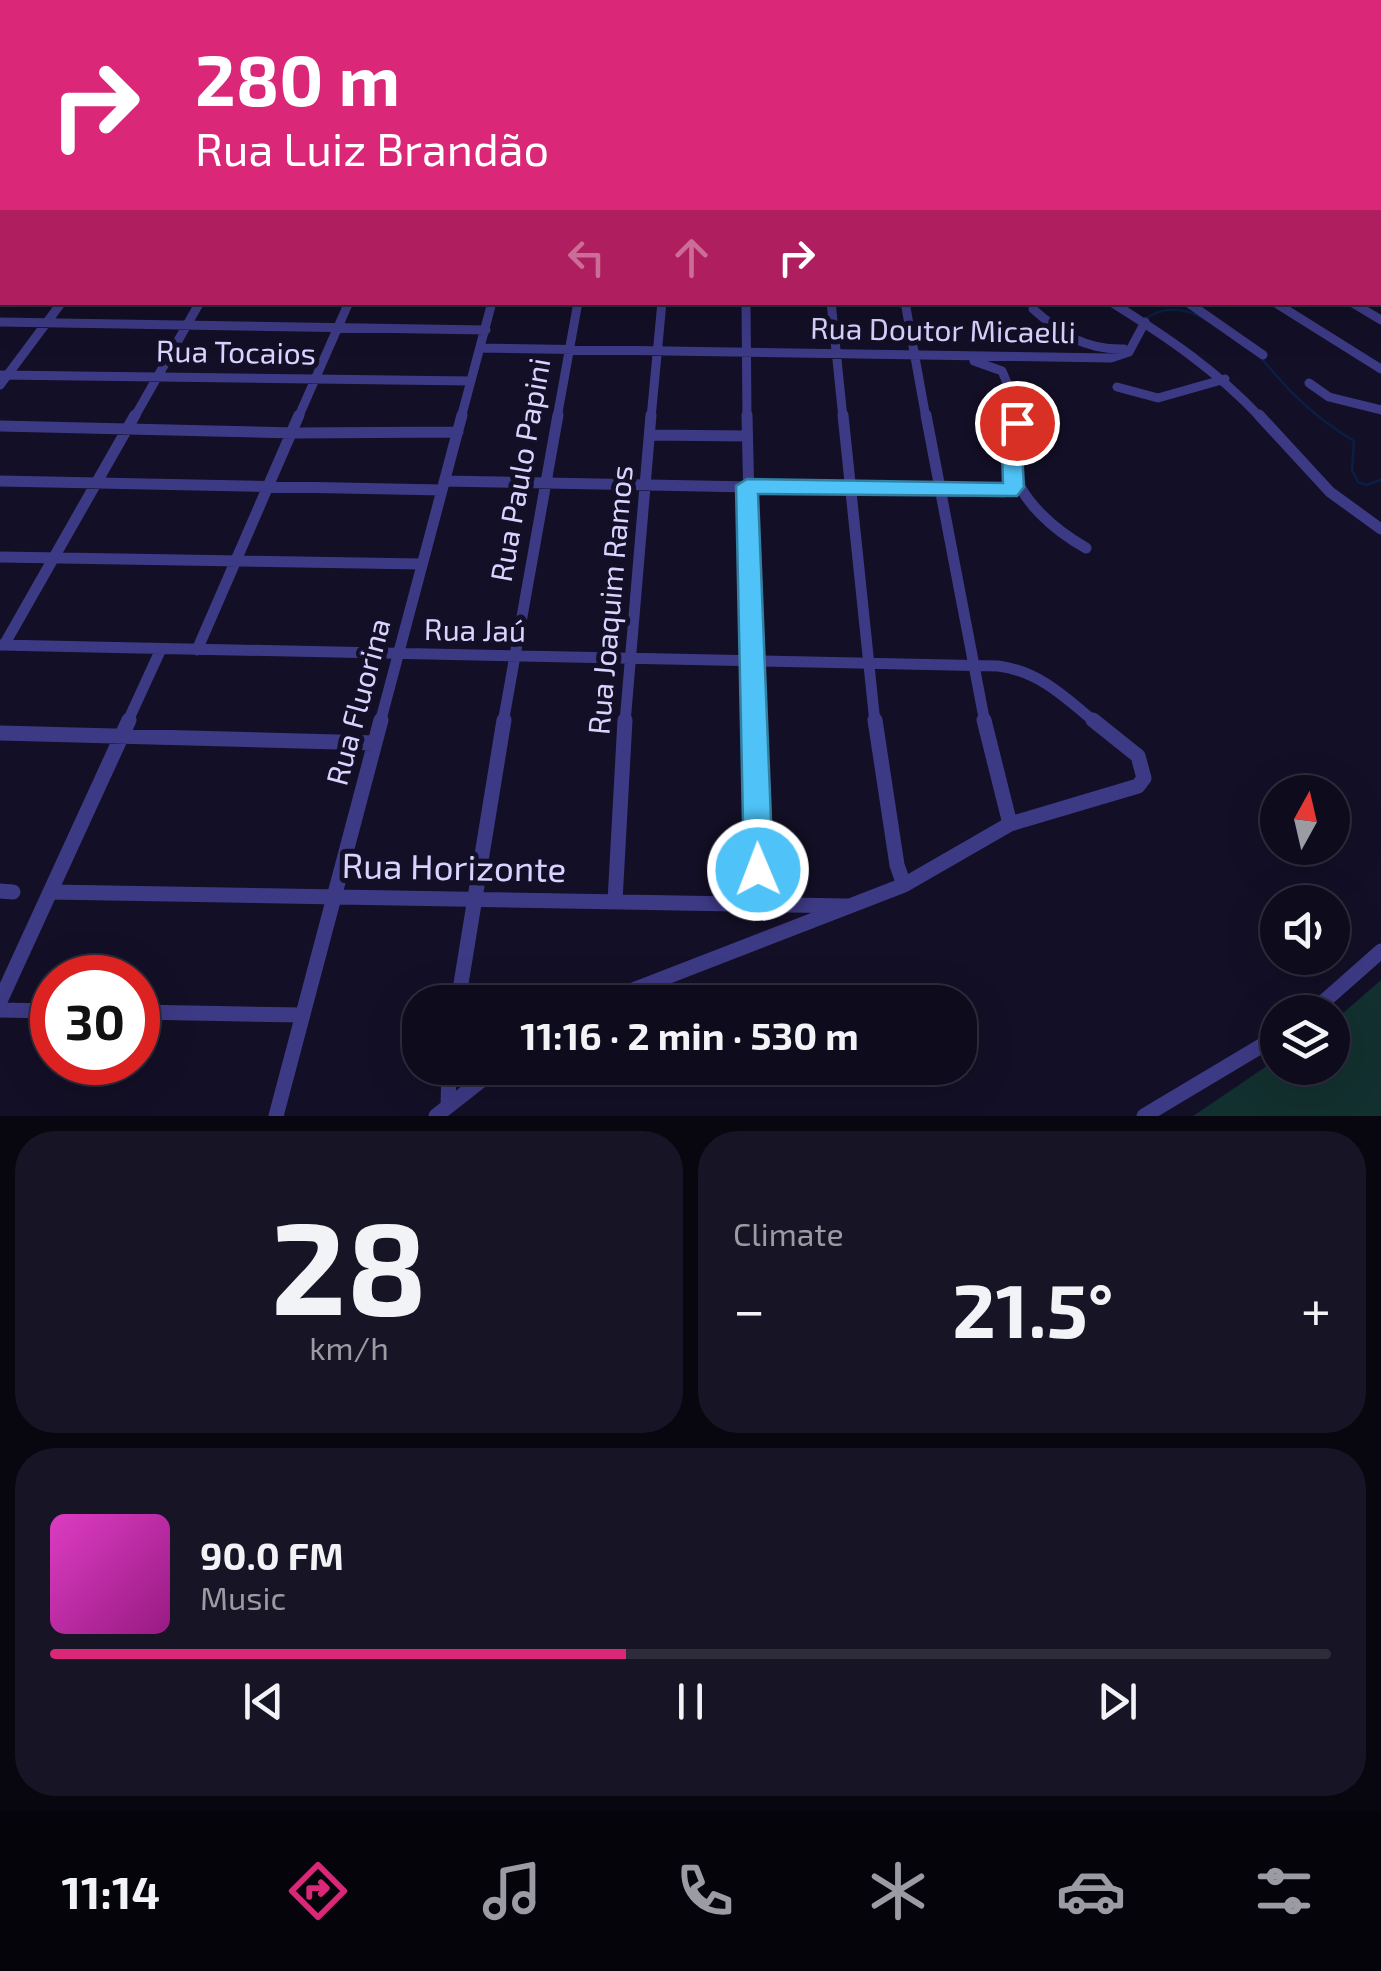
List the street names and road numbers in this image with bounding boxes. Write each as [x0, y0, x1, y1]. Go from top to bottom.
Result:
street label: Rua Doutor Micaelli [810, 309, 1076, 349]
street label: Rua Tocaios [156, 332, 316, 370]
street label: Rua Paulo Papini [482, 355, 556, 584]
street label: Rua Joaquim Ramos [579, 464, 639, 736]
street label: Rua Jaú [424, 610, 526, 648]
street label: Rua Fluorina [318, 614, 397, 789]
street label: Rua Horizonte [341, 843, 567, 889]

